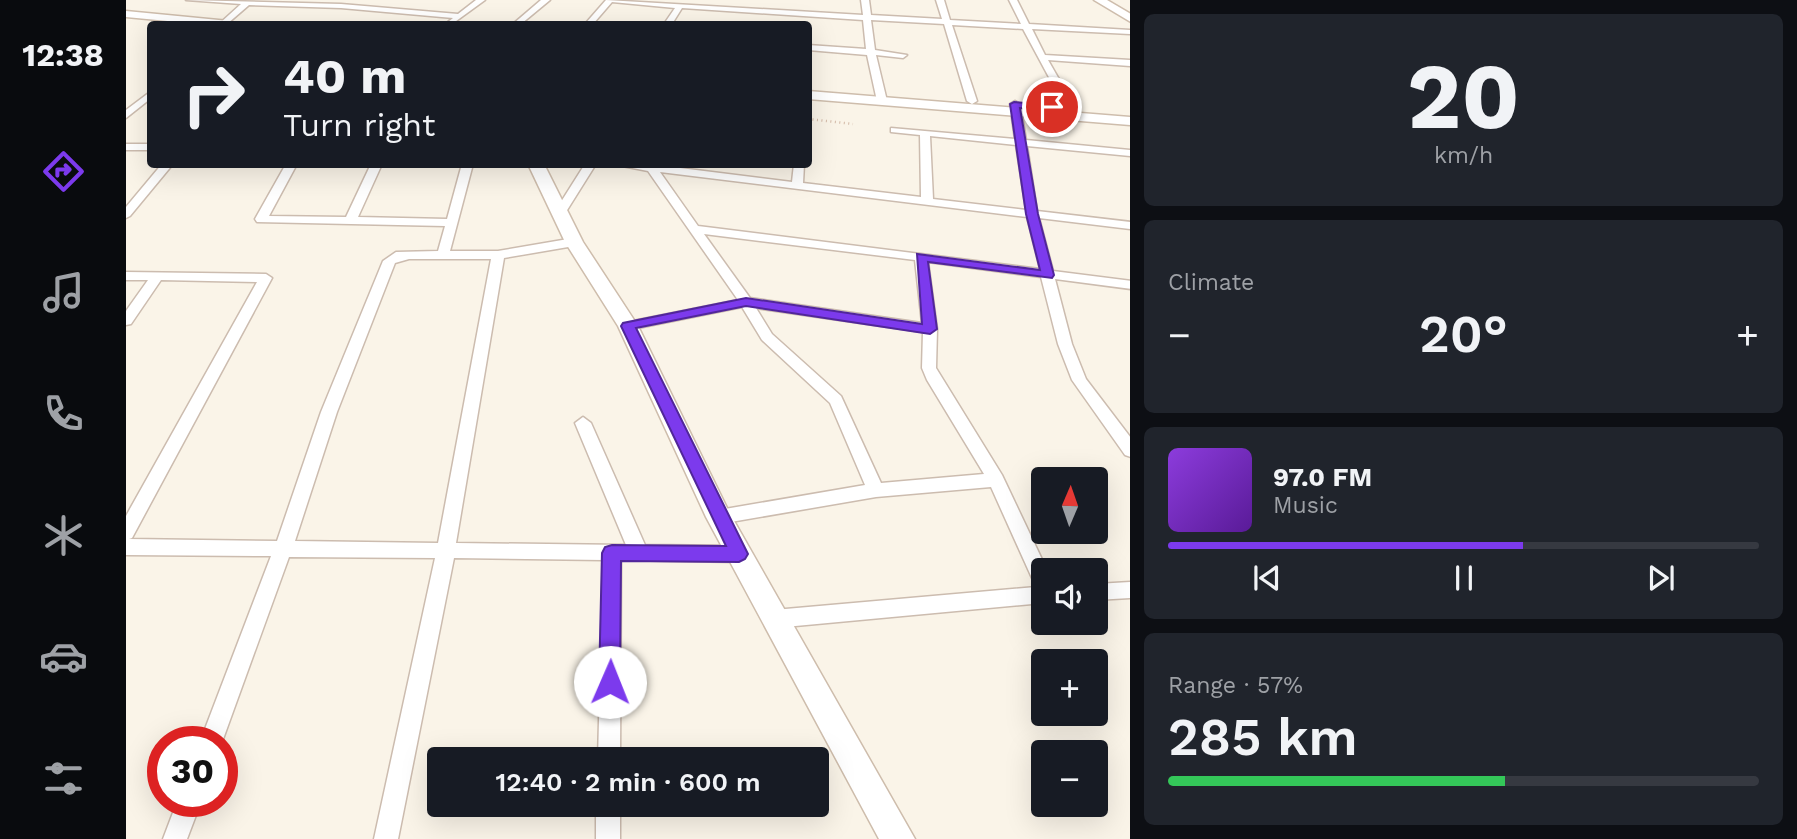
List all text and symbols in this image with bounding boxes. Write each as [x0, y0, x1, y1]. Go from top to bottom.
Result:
text: 12:38 [22, 36, 104, 74]
text: 20 [1407, 43, 1520, 150]
text: 40 m [283, 47, 406, 105]
icon: right [168, 49, 259, 140]
pin [1022, 77, 1082, 137]
icon: arrive [1033, 88, 1071, 126]
text: Turn right [283, 106, 435, 144]
text: km/h [1434, 142, 1493, 169]
icon: directions [39, 147, 88, 196]
icon: music [39, 268, 88, 317]
text: Climate [1168, 269, 1254, 296]
text: 20° [1419, 304, 1508, 365]
text: − [1168, 313, 1191, 357]
text: + [1736, 313, 1759, 357]
icon: phone [39, 389, 88, 438]
text: 97.0 FM [1273, 462, 1372, 492]
north arrow [1031, 467, 1108, 544]
map controls [1031, 467, 1108, 817]
text: Music [1273, 492, 1338, 519]
icon: climate [39, 511, 88, 560]
button: sound [1031, 558, 1108, 635]
icon: previous [1248, 559, 1286, 597]
icon: pause [1445, 559, 1483, 597]
icon: next [1642, 559, 1680, 597]
icon: car [39, 632, 88, 681]
position arrow [573, 645, 647, 719]
button: + [1031, 649, 1108, 726]
text: Range · 57% [1168, 672, 1303, 699]
text: 285 km [1168, 707, 1358, 768]
speed limit sign: 30 [147, 726, 238, 817]
button: − [1031, 740, 1108, 817]
icon: filters [39, 754, 88, 803]
text: 12:40 · 2 min · 600 m [496, 767, 760, 797]

